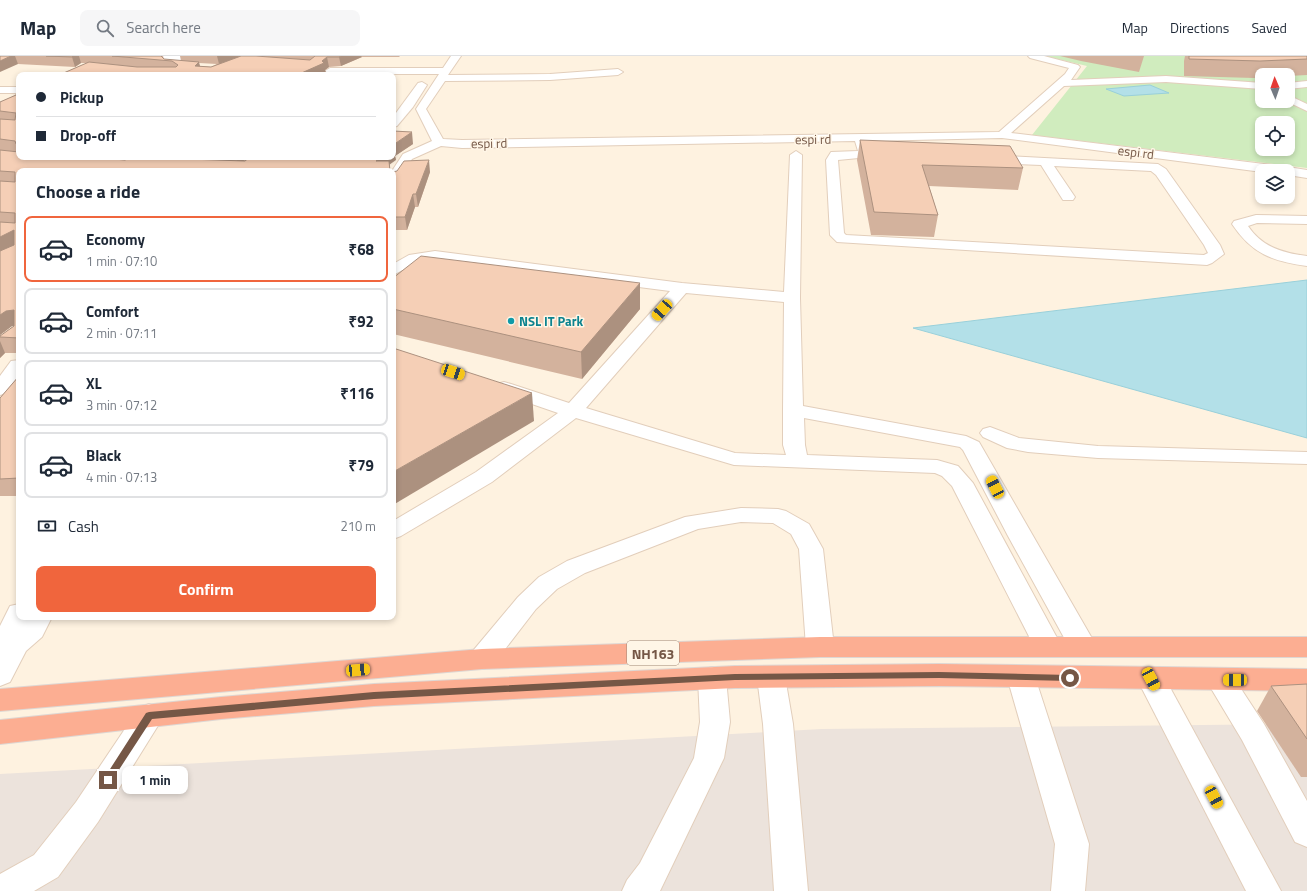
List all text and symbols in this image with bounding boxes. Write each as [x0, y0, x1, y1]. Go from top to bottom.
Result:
search box [80, 10, 360, 46]
text: Map [20, 13, 56, 42]
text: Search here [126, 16, 201, 39]
icon: search [94, 17, 116, 39]
text: Map [1122, 17, 1148, 38]
text: Directions [1170, 17, 1229, 38]
text: Saved [1251, 17, 1287, 38]
north arrow [1255, 68, 1295, 108]
map controls [1255, 68, 1295, 204]
text: Pickup [60, 86, 104, 109]
button: locate [1255, 116, 1295, 156]
text: Drop-off [60, 124, 116, 147]
street label: espi rd [795, 129, 831, 149]
street label: espi rd [471, 133, 507, 153]
street label: espi rd [1117, 140, 1155, 164]
button: layers [1255, 164, 1295, 204]
text: Choose a ride [36, 178, 140, 205]
text: Economy [86, 228, 145, 251]
icon: car [38, 231, 74, 267]
text: ₹68 [349, 238, 374, 261]
text: 1 min · 07:10 [86, 251, 157, 271]
car [650, 297, 674, 323]
text: Comfort [86, 300, 139, 323]
icon: car [38, 303, 74, 339]
text: ₹92 [349, 310, 374, 333]
place label: NSL IT Park [519, 311, 584, 331]
marker: NSL IT Park [506, 316, 516, 326]
text: 2 min · 07:11 [86, 323, 157, 343]
car [440, 363, 466, 381]
text: XL [86, 372, 102, 395]
icon: car [38, 375, 74, 411]
text: ₹116 [340, 382, 374, 405]
text: 3 min · 07:12 [86, 395, 157, 415]
text: Black [86, 444, 121, 467]
icon: car [38, 447, 74, 483]
text: ₹79 [349, 454, 374, 477]
text: 4 min · 07:13 [86, 467, 157, 487]
car [984, 474, 1006, 500]
icon: cash [36, 515, 58, 537]
text: Cash [68, 515, 99, 538]
text: 210 m [340, 516, 376, 536]
button: Confirm [36, 566, 376, 612]
road number: NH163 [627, 641, 679, 665]
car [346, 663, 370, 677]
car [1140, 666, 1162, 692]
route start [1061, 669, 1079, 687]
car [1223, 674, 1247, 686]
callout: 1 min [122, 766, 188, 794]
text: 1 min [139, 770, 171, 790]
route end [99, 771, 117, 789]
car [1203, 784, 1225, 810]

